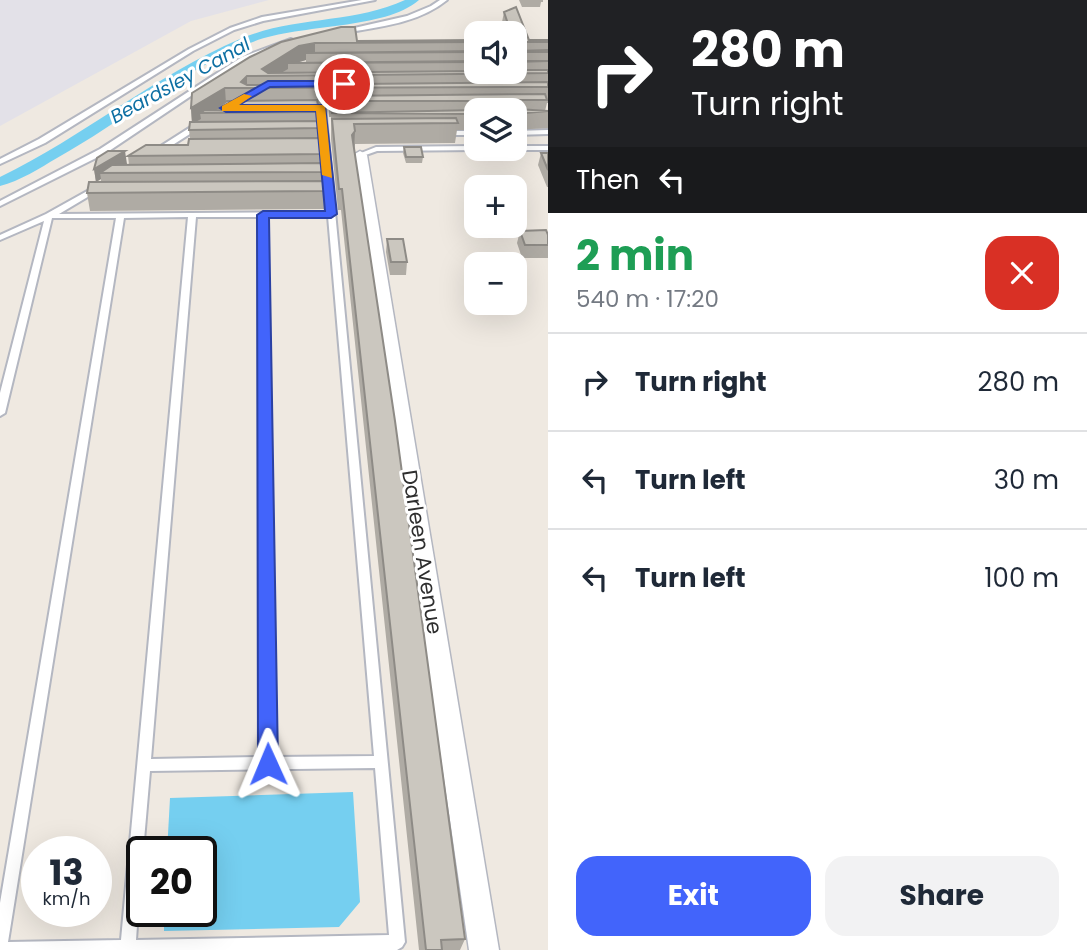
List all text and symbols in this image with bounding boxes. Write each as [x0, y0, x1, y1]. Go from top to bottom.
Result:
text: 280 m [691, 16, 845, 84]
map controls [464, 21, 527, 315]
button: sound [464, 21, 527, 84]
icon: right [576, 28, 667, 119]
water label: Beardsley Canal [105, 31, 255, 130]
pin [314, 54, 374, 114]
icon: arrive [325, 65, 363, 103]
text: Turn right [691, 81, 843, 126]
button: layers [464, 98, 527, 161]
icon: left [653, 161, 691, 199]
text: Then [576, 162, 639, 198]
button: + [464, 175, 527, 238]
text: 2 min [576, 226, 694, 285]
button: close [985, 236, 1059, 310]
button: − [464, 252, 527, 315]
text: 540 m · 17:20 [576, 283, 719, 315]
icon: right [576, 363, 614, 401]
text: Turn right [635, 364, 767, 400]
text: 280 m [978, 364, 1059, 400]
icon: left [576, 461, 614, 499]
text: Turn left [635, 462, 746, 498]
text: 30 m [994, 462, 1059, 498]
street label: Darleen Avenue [395, 468, 450, 636]
icon: left [576, 559, 614, 597]
text: Turn left [635, 560, 746, 596]
text: 100 m [984, 560, 1059, 596]
position arrow [231, 727, 305, 801]
speed limit sign: 20 [126, 836, 217, 927]
text: 13 [49, 848, 84, 897]
button: Exit [576, 856, 811, 936]
button: Share [825, 856, 1059, 936]
text: km/h [43, 886, 90, 911]

